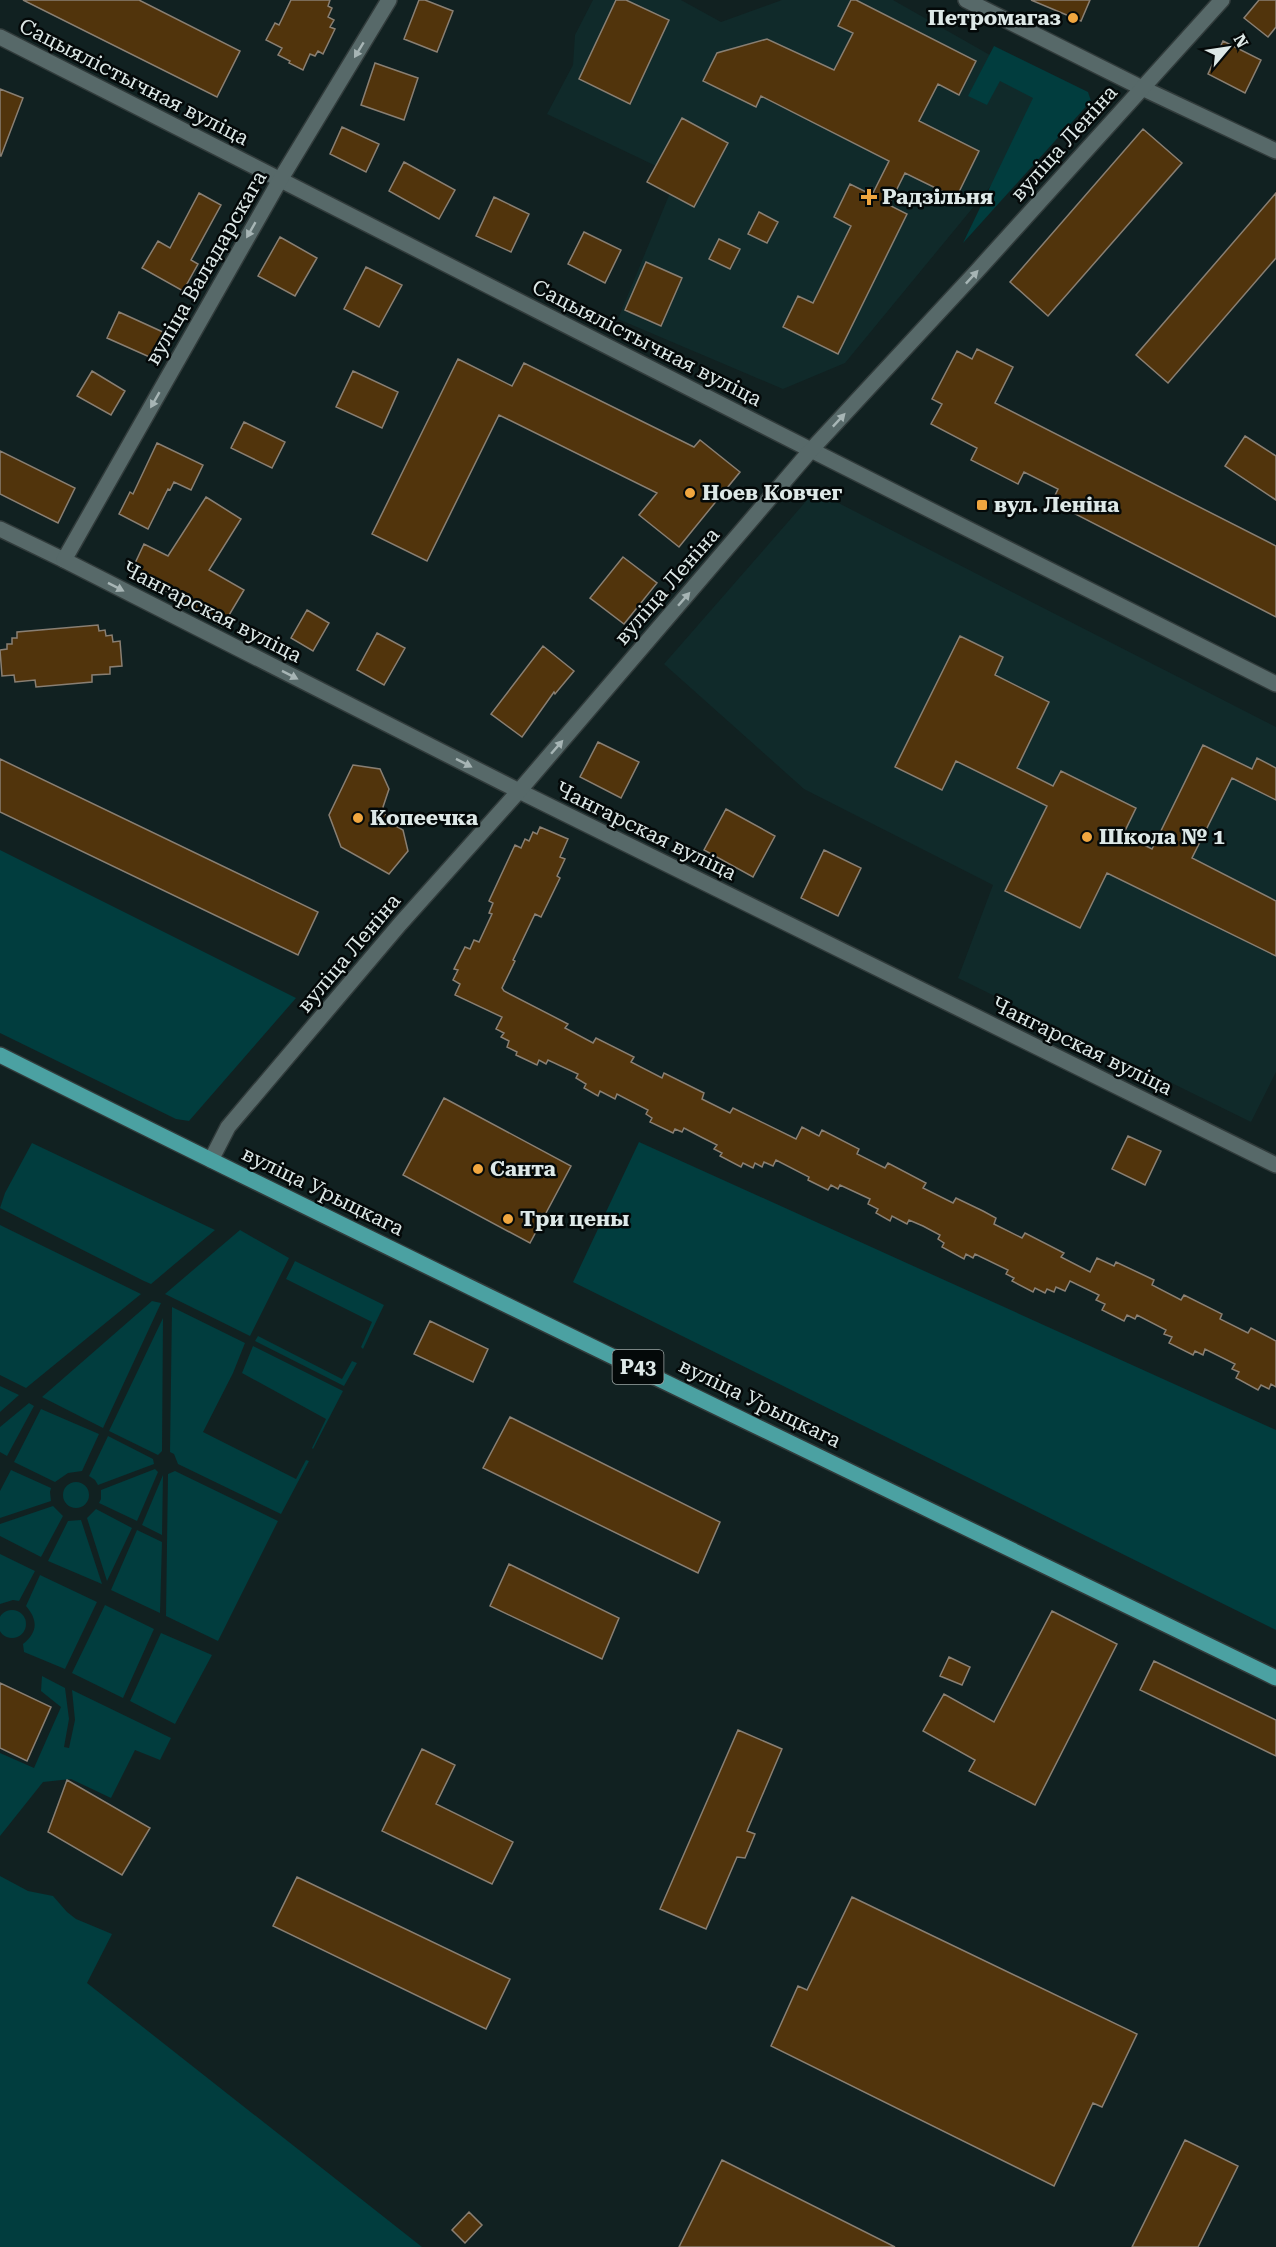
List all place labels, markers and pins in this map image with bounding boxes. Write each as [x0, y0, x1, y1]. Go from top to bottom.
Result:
place label: Петромагаз [928, 6, 1061, 30]
marker: Петромагаз [1066, 11, 1080, 25]
place label: Радзільня [882, 185, 993, 209]
marker: Радзільня [860, 188, 878, 206]
place label: Ноев Ковчег [702, 481, 843, 505]
marker: Ноев Ковчег [683, 486, 697, 500]
place label: вул. Леніна [994, 493, 1120, 517]
marker: вул. Леніна [975, 498, 989, 512]
place label: Копеечка [370, 806, 479, 830]
marker: Копеечка [351, 811, 365, 825]
place label: Школа № 1 [1099, 825, 1225, 849]
marker: Школа № 1 [1080, 830, 1094, 844]
place label: Санта [490, 1157, 557, 1181]
marker: Санта [471, 1162, 485, 1176]
place label: Три цены [520, 1207, 629, 1231]
marker: Три цены [501, 1212, 515, 1226]

